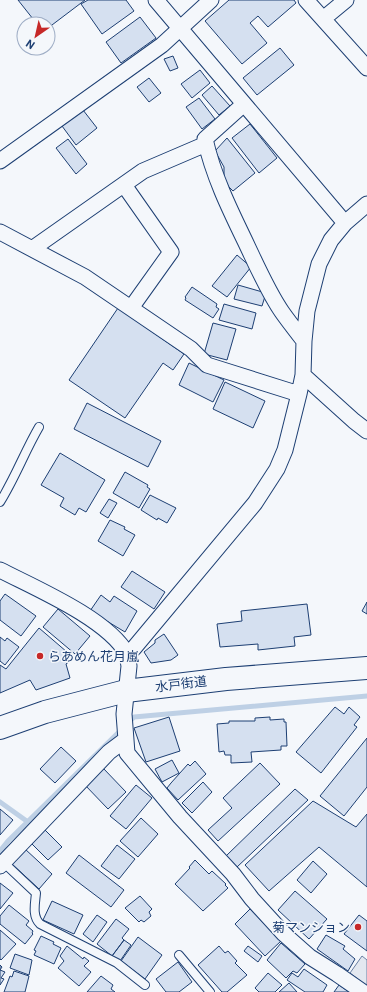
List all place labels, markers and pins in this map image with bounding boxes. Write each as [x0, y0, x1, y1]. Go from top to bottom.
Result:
place label: らあめん花月嵐 [48, 649, 140, 664]
marker: らあめん花月嵐 [35, 651, 45, 661]
place label: 菊マンション [272, 920, 350, 935]
marker: 菊マンション [353, 922, 363, 932]

